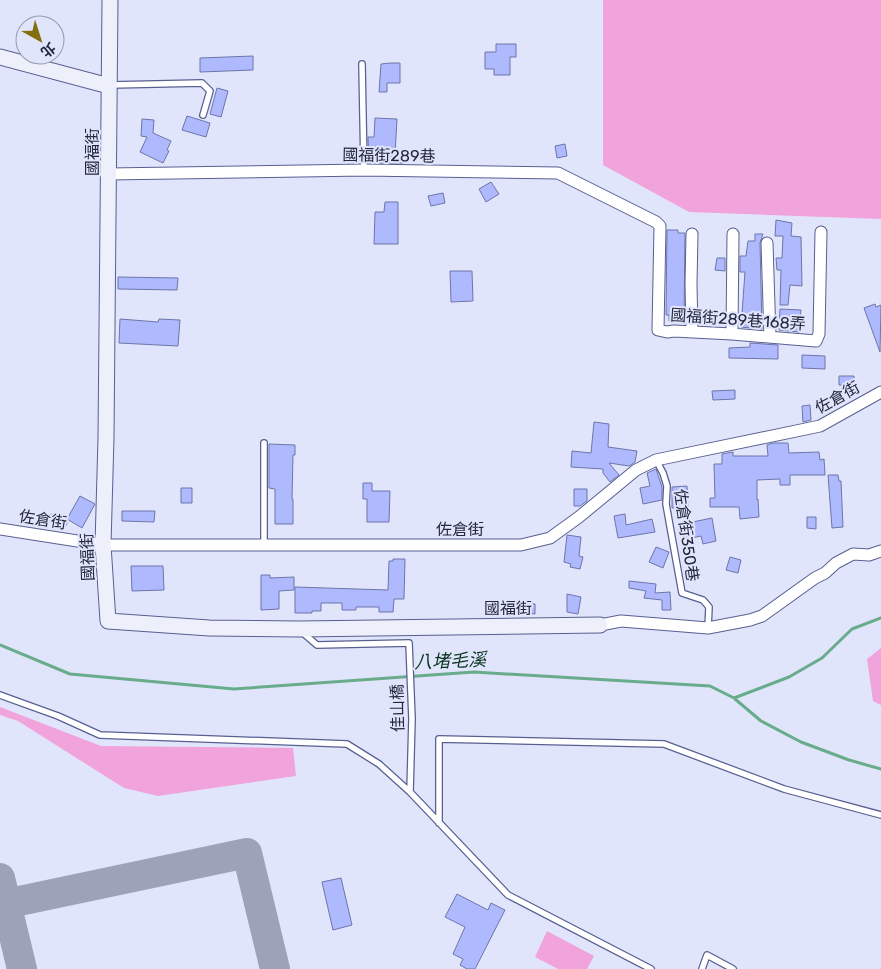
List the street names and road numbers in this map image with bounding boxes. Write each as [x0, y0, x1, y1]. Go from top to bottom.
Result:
street label: 國福街 [83, 128, 102, 176]
street label: 國福街289巷 [342, 145, 436, 166]
street label: 國福街289巷168弄 [670, 305, 806, 334]
street label: 佐倉街 [812, 377, 863, 417]
street label: 佐倉街350巷 [671, 488, 702, 583]
street label: 佐倉街 [18, 506, 68, 533]
street label: 佐倉街 [436, 520, 484, 539]
street label: 國福街 [77, 533, 98, 581]
street label: 國福街 [484, 599, 532, 618]
street label: 佳山橋 [388, 684, 407, 732]

